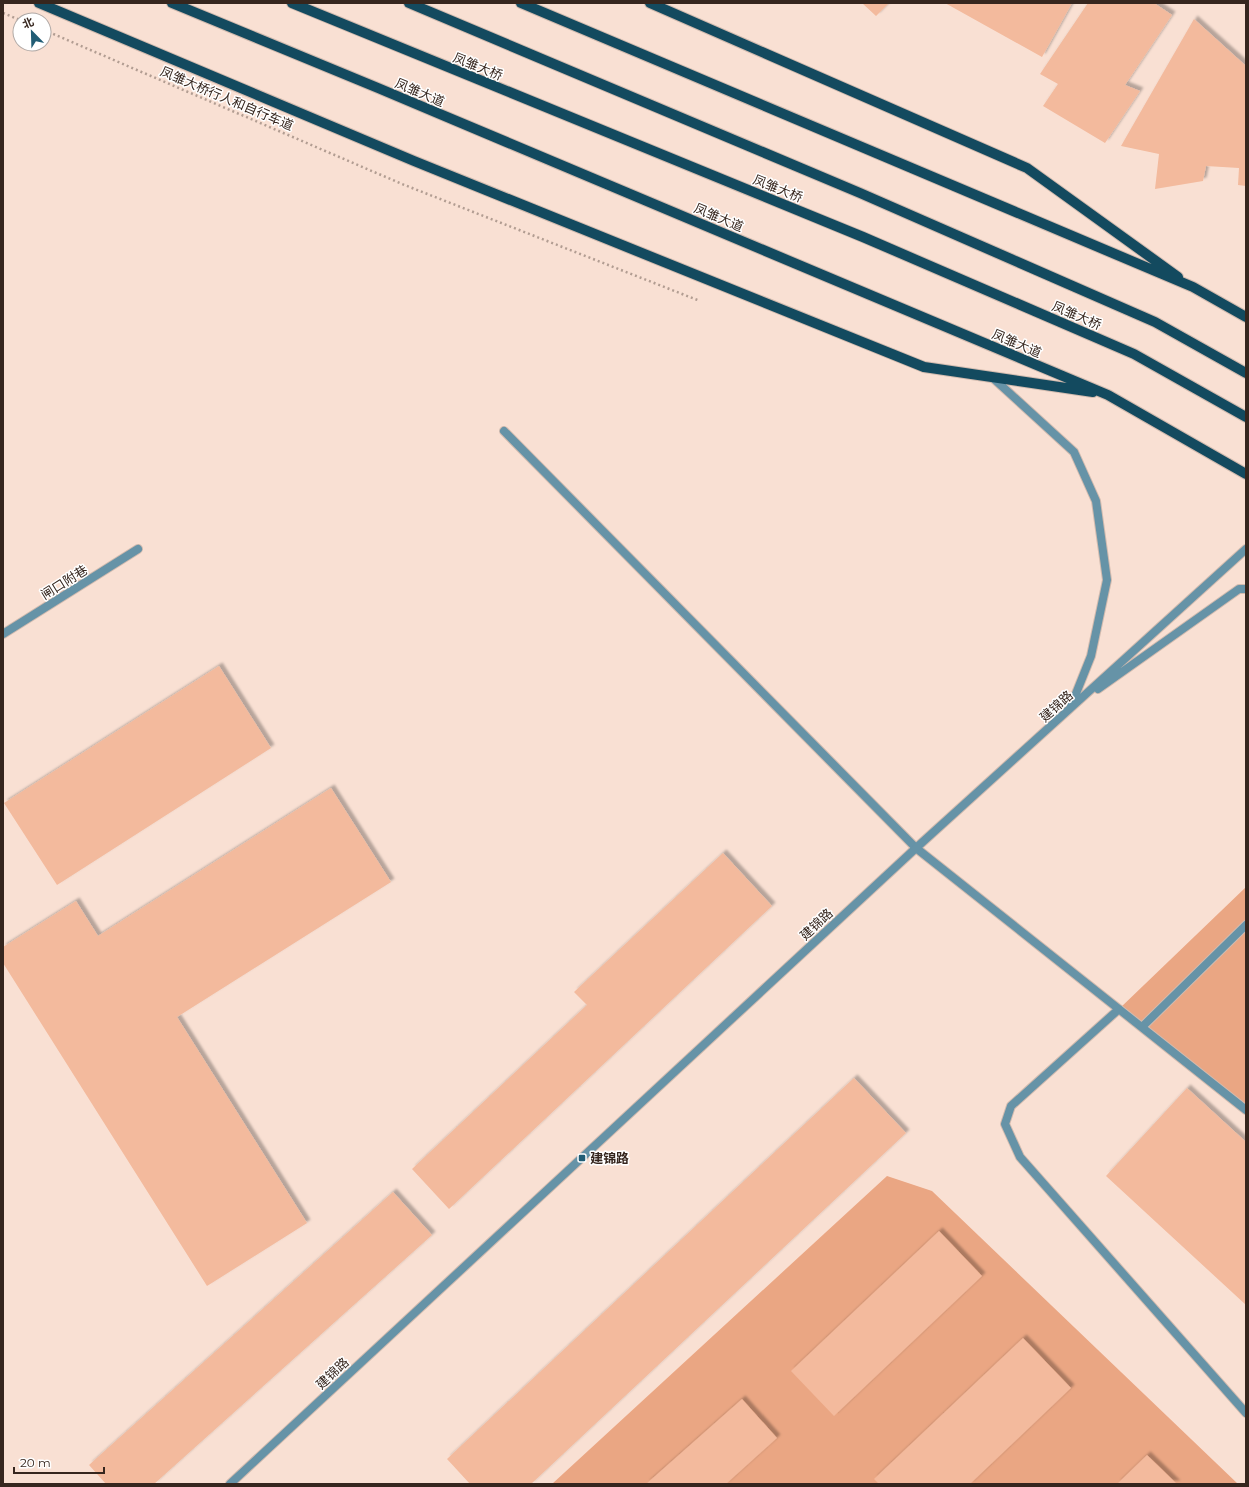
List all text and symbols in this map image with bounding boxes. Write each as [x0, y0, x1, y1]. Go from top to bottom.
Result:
north arrow [12, 12, 52, 52]
text: 北 [20, 14, 36, 31]
street label: 凤雏大桥 [451, 49, 505, 83]
street label: 凤雏大桥行人和自行车道 [158, 63, 296, 133]
street label: 凤雏大道 [393, 74, 447, 110]
street label: 凤雏大桥 [751, 171, 805, 205]
street label: 凤雏大道 [692, 199, 746, 235]
street label: 凤雏大桥 [1050, 297, 1104, 333]
street label: 凤雏大道 [990, 325, 1044, 361]
street label: 闸口附巷 [38, 561, 90, 603]
street label: 建锦路 [1036, 687, 1076, 725]
street label: 建锦路 [796, 905, 836, 943]
place label: 建锦路 [590, 1150, 629, 1166]
marker: 建锦路 [577, 1153, 587, 1163]
street label: 建锦路 [312, 1354, 352, 1392]
scale bar [14, 1449, 104, 1475]
text: 20 m [20, 1455, 51, 1470]

